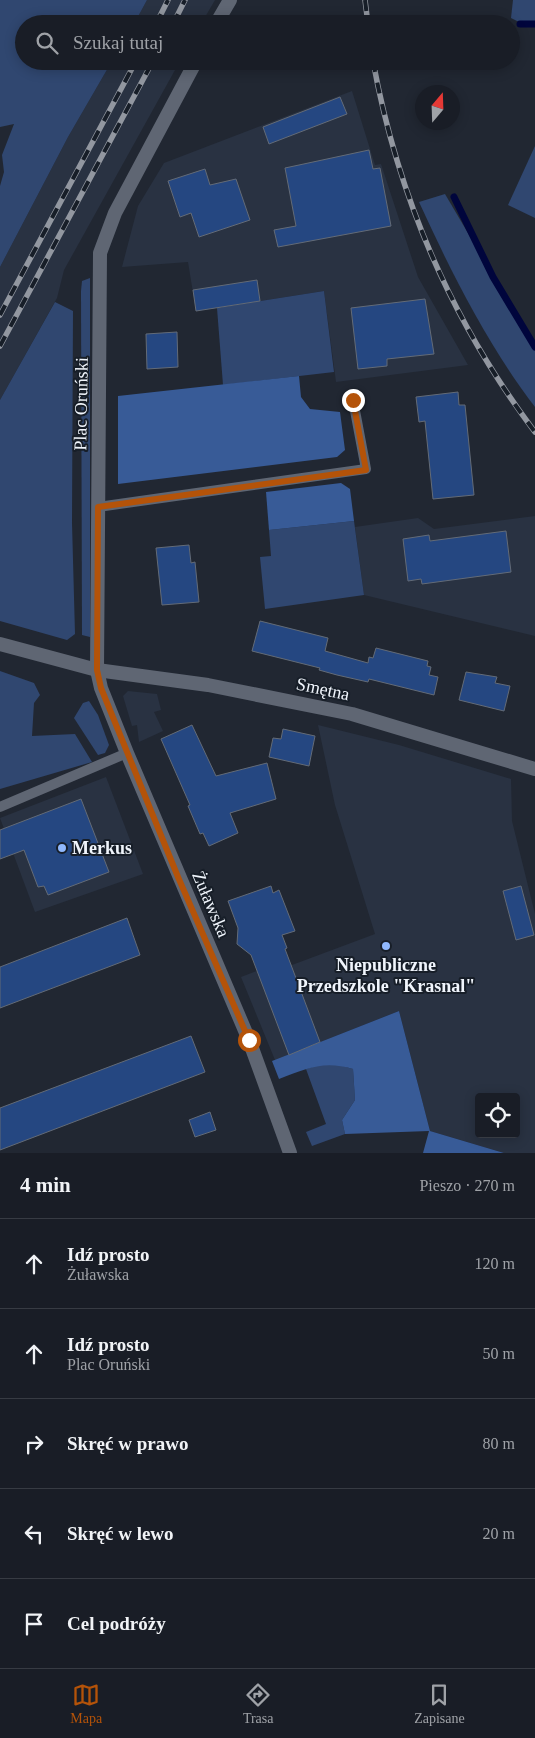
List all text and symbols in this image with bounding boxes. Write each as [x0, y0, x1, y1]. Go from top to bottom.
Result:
search box [15, 15, 520, 70]
icon: search [33, 29, 61, 57]
text: Szukaj tutaj [73, 32, 163, 53]
north arrow [415, 85, 460, 130]
street label: Plac Oruński [70, 357, 92, 451]
route end [342, 389, 365, 412]
street label: Smętna [295, 674, 351, 704]
place label: Merkus [72, 838, 132, 858]
marker: Merkus [56, 842, 68, 854]
street label: Żuławska [188, 868, 234, 940]
marker: Niepubliczne Przedszkole "Krasnal" [380, 940, 392, 952]
place label: Niepubliczne Przedszkole "Krasnal" [297, 955, 475, 996]
route start [238, 1029, 261, 1052]
map controls [475, 1093, 520, 1138]
button: locate [475, 1093, 520, 1138]
text: 4 min [20, 1173, 71, 1197]
text: Pieszo · 270 m [419, 1177, 515, 1194]
text: Idź prosto [67, 1244, 150, 1265]
icon: ahead [20, 1250, 48, 1278]
text: 120 m [475, 1255, 515, 1272]
text: Żuławska [67, 1266, 129, 1283]
text: Idź prosto [67, 1334, 150, 1355]
icon: ahead [20, 1340, 48, 1368]
text: 50 m [483, 1345, 515, 1362]
text: Plac Oruński [67, 1356, 150, 1373]
icon: right [20, 1430, 48, 1458]
text: Skręć w prawo [67, 1433, 188, 1454]
text: 80 m [483, 1435, 515, 1452]
icon: left [20, 1520, 48, 1548]
text: Skręć w lewo [67, 1523, 174, 1544]
text: 20 m [483, 1525, 515, 1542]
icon: arrive [20, 1610, 48, 1638]
text: Cel podróży [67, 1613, 166, 1634]
tab: Mapa [70, 1681, 102, 1727]
tab: Trasa [243, 1681, 273, 1727]
tab: Zapisane [414, 1681, 465, 1727]

